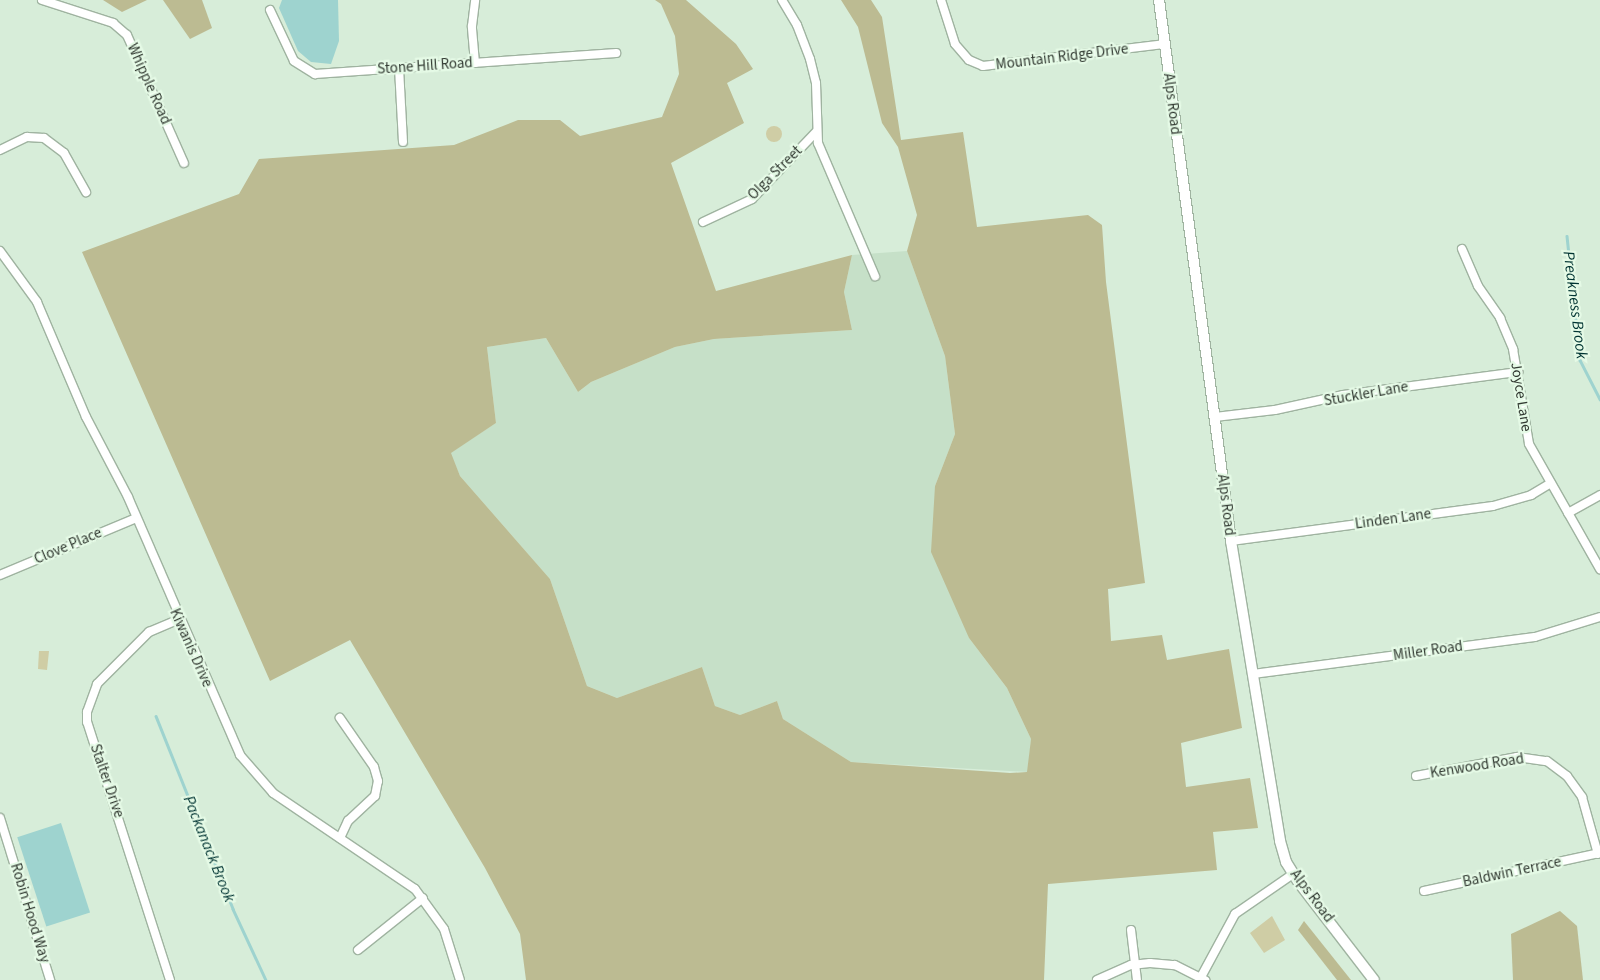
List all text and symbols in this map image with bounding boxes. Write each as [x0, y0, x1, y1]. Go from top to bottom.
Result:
street label: Mountain Ridge Drive [995, 40, 1129, 74]
street label: Whipple Road [123, 41, 175, 127]
street label: Stone Hill Road [377, 54, 473, 78]
street label: Alps Road [1159, 72, 1185, 136]
street label: Olga Street [744, 142, 806, 204]
water label: Preakness Brook [1559, 250, 1591, 360]
street label: Joyce Lane [1507, 361, 1535, 433]
street label: Stuckler Lane [1323, 378, 1409, 410]
street label: Alps Road [1213, 473, 1239, 537]
street label: Linden Lane [1354, 505, 1432, 533]
street label: Clove Place [31, 524, 105, 568]
street label: Kiwanis Drive [166, 606, 216, 690]
street label: Miller Road [1392, 637, 1464, 665]
street label: Stalter Drive [86, 742, 128, 820]
street label: Kenwood Road [1429, 750, 1525, 782]
water label: Packanack Brook [179, 793, 239, 905]
street label: Baldwin Terrace [1461, 853, 1563, 891]
street label: Robin Hood Way [6, 861, 54, 965]
street label: Alps Road [1286, 866, 1338, 926]

